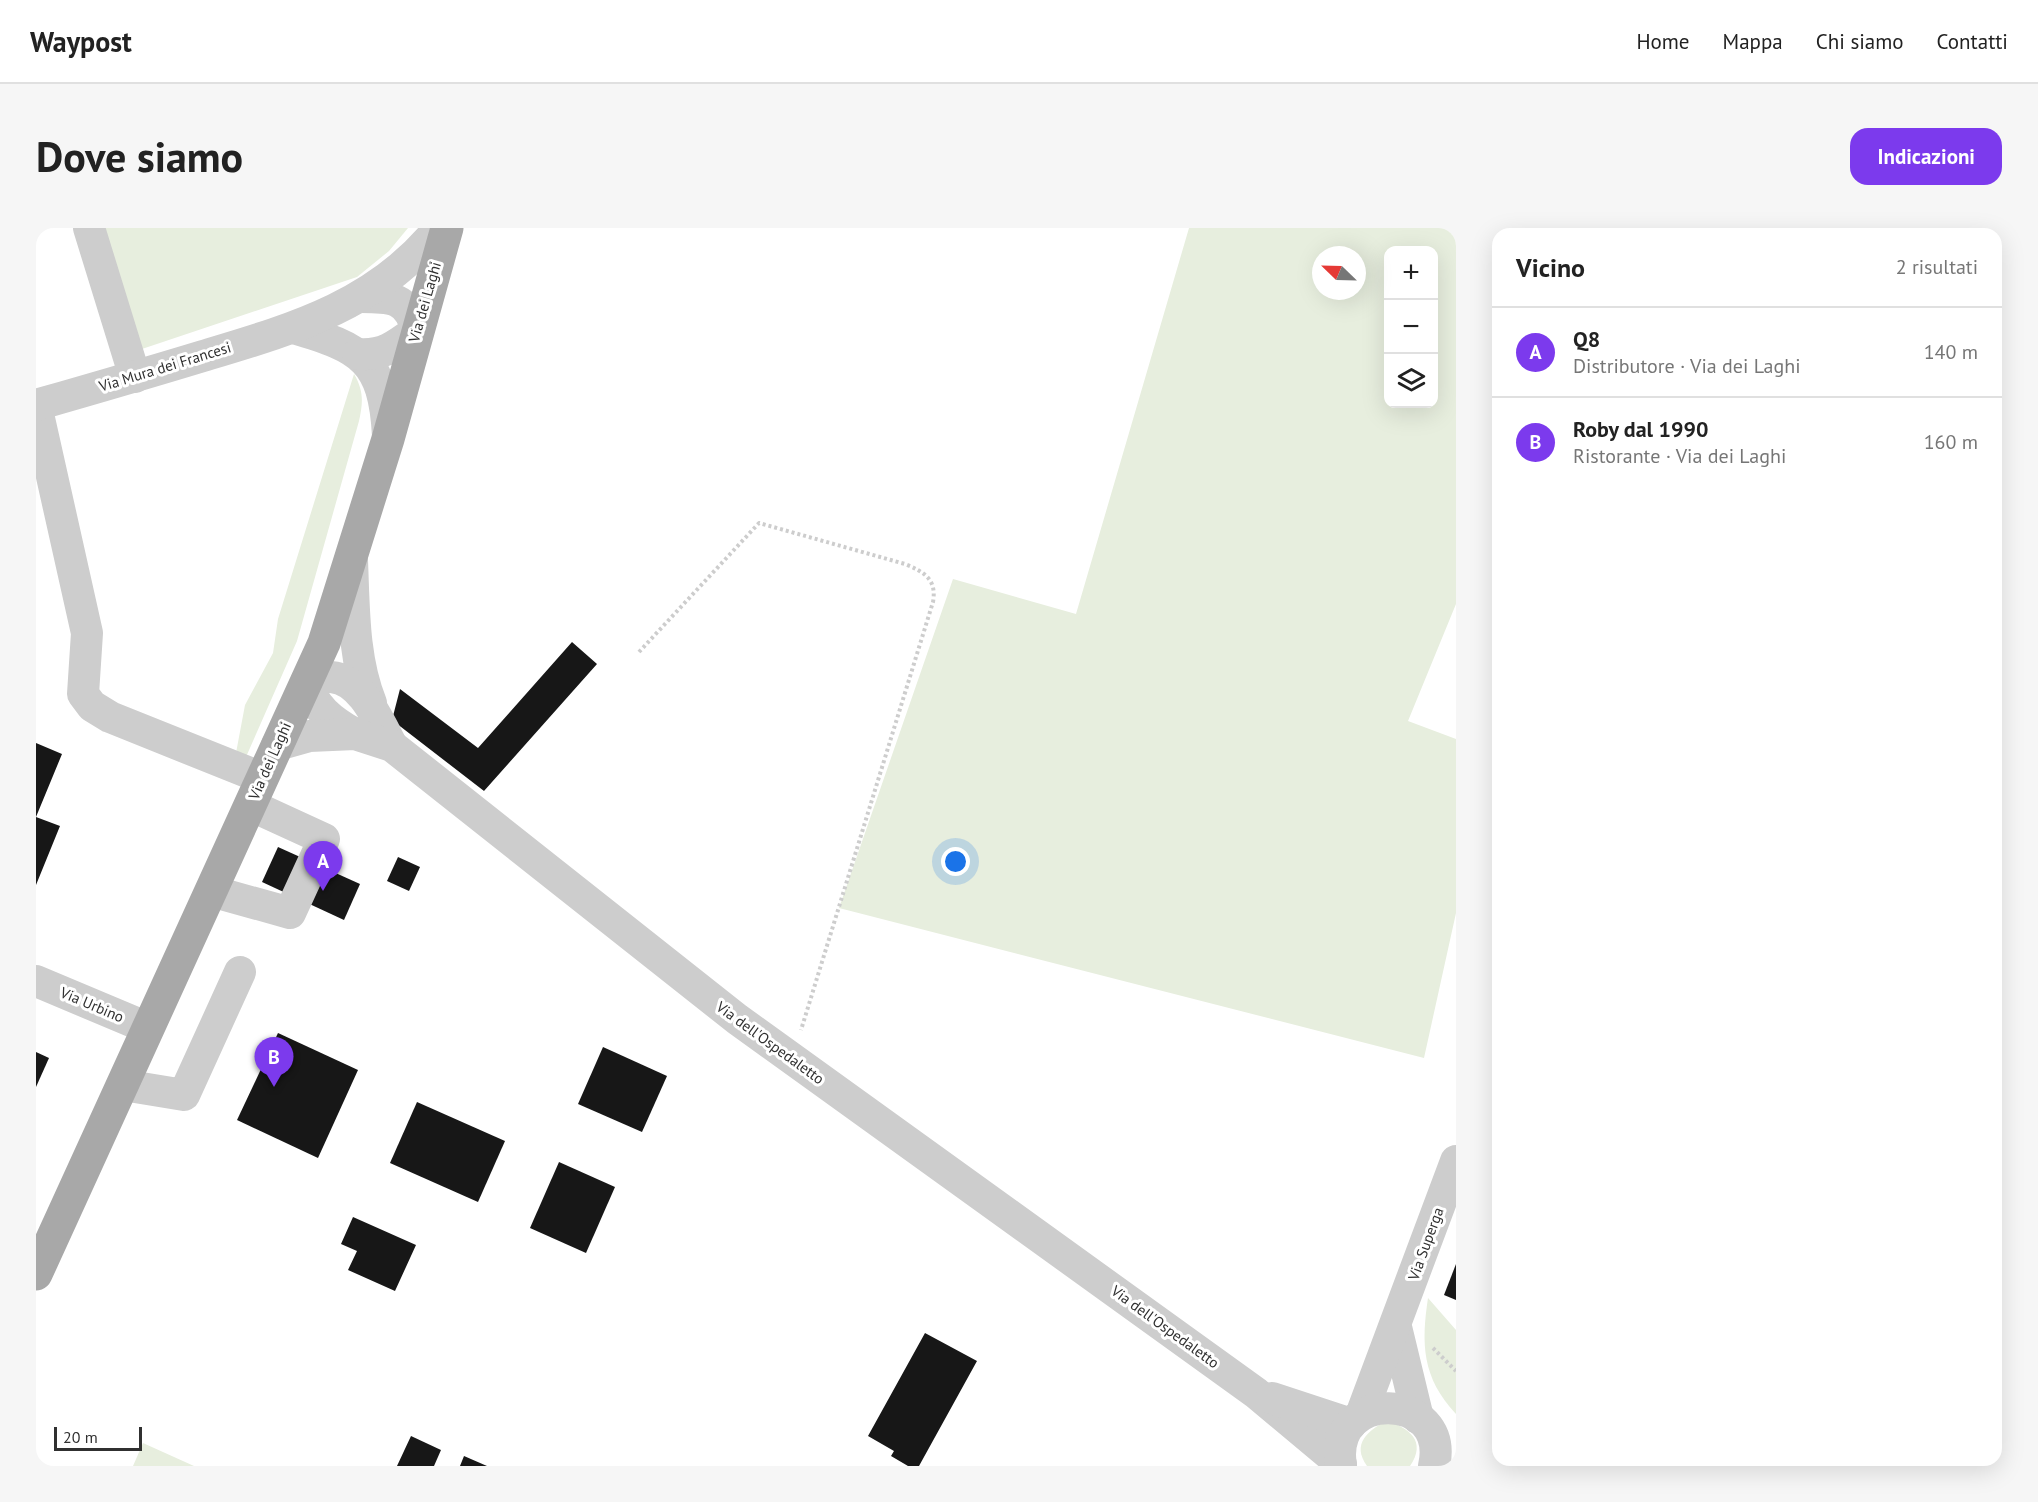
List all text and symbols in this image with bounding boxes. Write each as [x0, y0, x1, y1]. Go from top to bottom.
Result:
text: Waypost [30, 23, 132, 60]
text: Home [1636, 28, 1690, 55]
text: Mappa [1723, 28, 1783, 55]
text: Chi siamo [1816, 28, 1904, 55]
text: Contatti [1937, 28, 2008, 55]
button: Indicazioni [1850, 128, 2002, 185]
text: Dove siamo [36, 129, 243, 184]
north arrow [1312, 246, 1366, 300]
map controls [1384, 246, 1438, 408]
button: + [1384, 246, 1438, 300]
text: Vicino [1516, 251, 1585, 284]
text: 2 risultati [1896, 254, 1978, 280]
street label: Via dei Laghi [404, 259, 445, 345]
button: − [1384, 300, 1438, 354]
text: Q8 [1573, 325, 1600, 353]
street label: Via Mura dei Francesi [96, 337, 233, 396]
text: A [1529, 339, 1542, 365]
text: 140 m [1924, 339, 1978, 365]
text: Distributore · Via dei Laghi [1573, 353, 1801, 379]
button: layers [1384, 354, 1438, 408]
text: Roby dal 1990 [1573, 415, 1709, 443]
text: B [1530, 429, 1541, 455]
text: 160 m [1924, 429, 1978, 455]
text: Ristorante · Via dei Laghi [1573, 443, 1786, 469]
street label: Via dei Laghi [244, 719, 295, 803]
pin: A [304, 842, 342, 891]
your location [941, 847, 970, 876]
street label: Via Urbino [57, 982, 127, 1026]
street label: Via dell'Ospedaletto [712, 996, 828, 1088]
pin: B [254, 1038, 294, 1087]
street label: Via Superga [1403, 1205, 1448, 1284]
street label: Via dell'Ospedaletto [1107, 1280, 1223, 1372]
scale bar [54, 1424, 142, 1452]
text: 20 m [63, 1427, 98, 1447]

